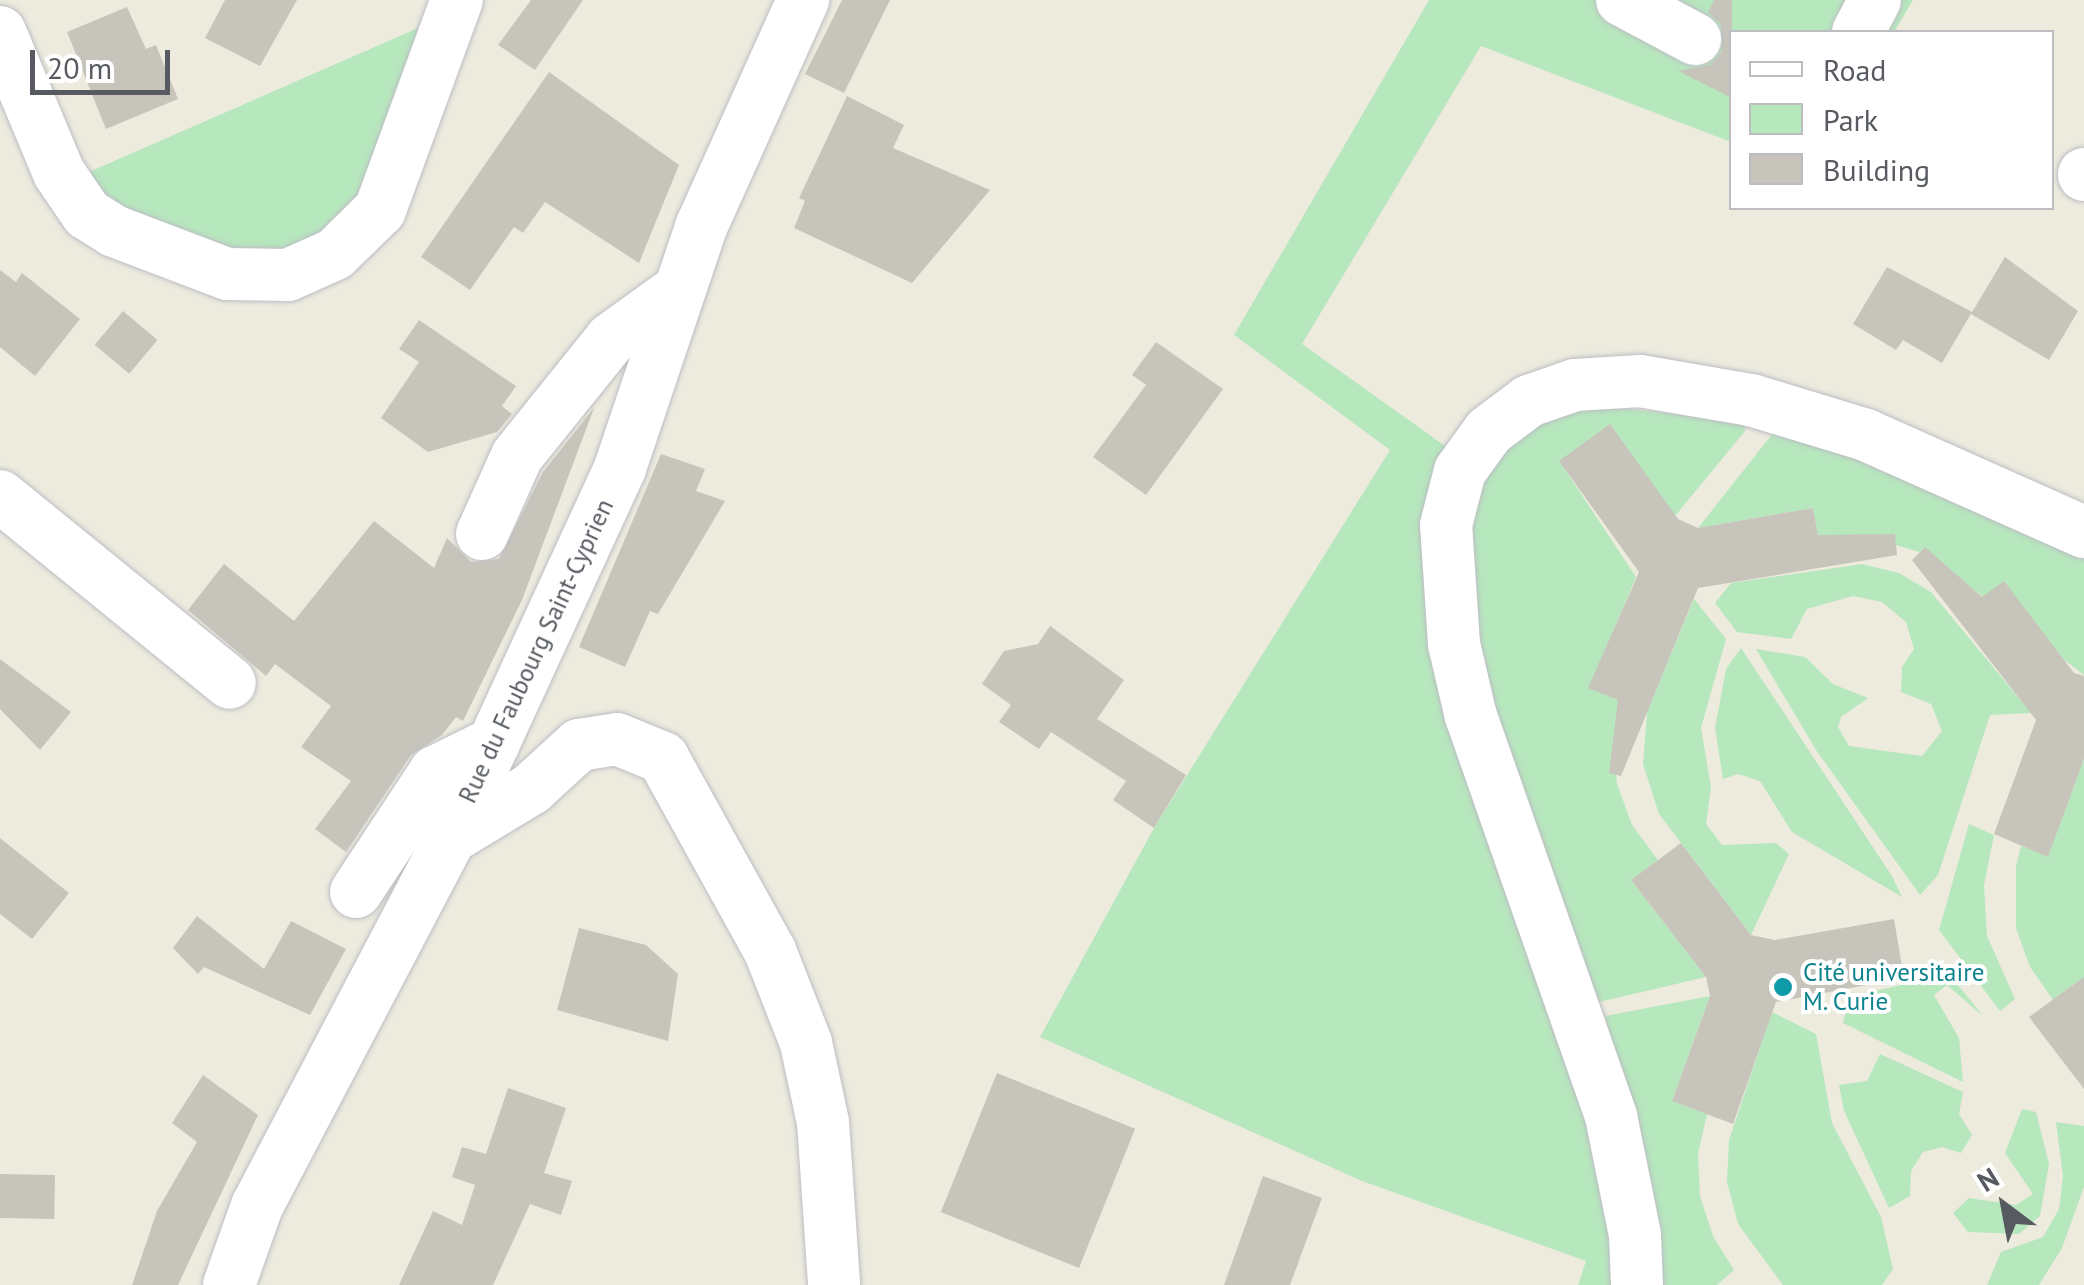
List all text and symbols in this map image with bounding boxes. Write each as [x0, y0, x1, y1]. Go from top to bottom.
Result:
scale bar [35, 30, 175, 92]
legend [1729, 30, 2054, 210]
text: 20 m [47, 48, 112, 87]
text: Road [1823, 50, 1887, 89]
text: Park [1823, 100, 1878, 139]
text: Building [1823, 150, 1930, 189]
street label: Rue du Faubourg Saint-Cyprien [452, 494, 620, 808]
place label: Cité universitaire M. Curie [1803, 958, 1984, 1017]
marker: Cité universitaire M. Curie [1772, 976, 1794, 998]
north arrow [1954, 1155, 2054, 1255]
text: N [1970, 1159, 2005, 1200]

